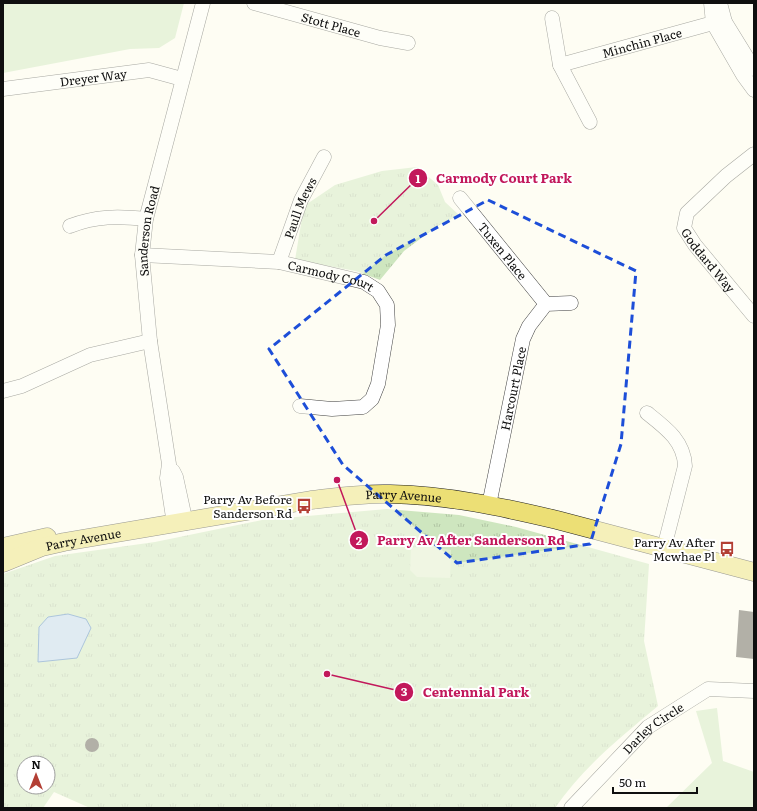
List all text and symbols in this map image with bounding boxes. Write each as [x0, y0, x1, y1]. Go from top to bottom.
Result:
street label: Stott Place [299, 8, 363, 41]
street label: Minchin Place [600, 23, 684, 62]
street label: Dreyer Way [59, 64, 128, 91]
callout: Carmody Court Park [408, 166, 580, 191]
text: Carmody Court Park [436, 168, 572, 187]
text: 1 [416, 169, 421, 187]
street label: Paull Mews [279, 173, 321, 241]
street label: Sanderson Road [133, 183, 164, 277]
street label: Tuxen Place [474, 218, 532, 283]
street label: Goddard Way [677, 224, 740, 296]
street label: Carmody Court [286, 255, 378, 296]
street label: Harcourt Place [496, 345, 530, 432]
street label: Parry Avenue [365, 485, 443, 507]
place label: Parry Av Before Sanderson Rd [203, 490, 293, 522]
bus stop icon: Parry Av Before Sanderson Rd [295, 497, 313, 515]
street label: Parry Avenue [44, 523, 122, 555]
callout: Parry Av After Sanderson Rd [349, 528, 573, 553]
text: Parry Av After Sanderson Rd [377, 530, 566, 549]
text: 2 [356, 531, 363, 549]
place label: Parry Av After Mcwhae Pl [634, 533, 715, 565]
bus stop icon: Parry Av After Mcwhae Pl [718, 540, 736, 558]
callout: Centennial Park [394, 679, 537, 704]
text: 3 [401, 682, 408, 700]
text: Centennial Park [423, 682, 530, 701]
street label: Darley Circle [618, 698, 687, 758]
north arrow [16, 755, 56, 795]
text: N [31, 756, 41, 772]
scale bar [613, 769, 697, 795]
text: 50 m [619, 773, 646, 791]

